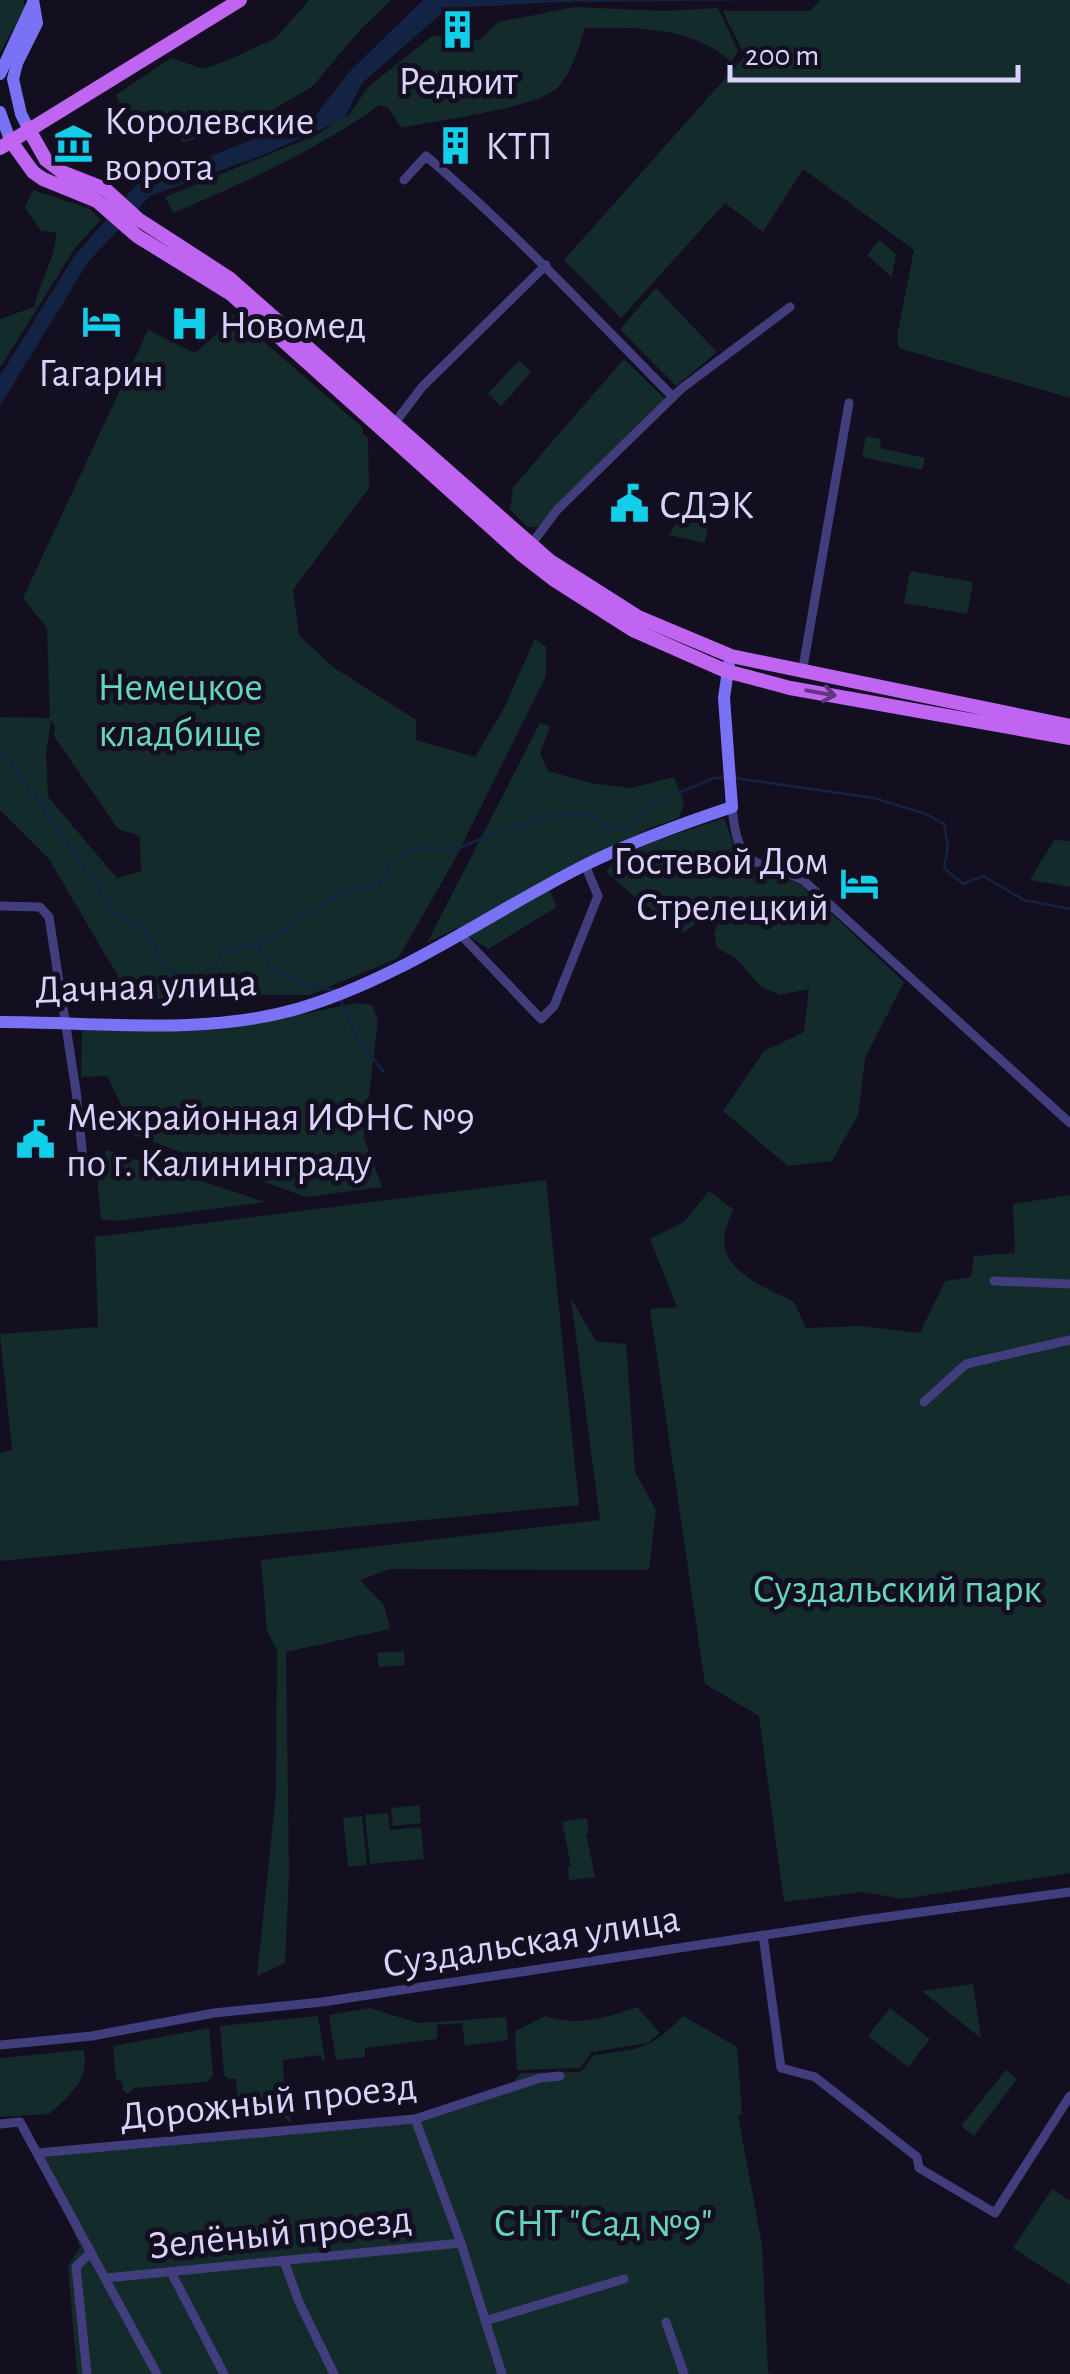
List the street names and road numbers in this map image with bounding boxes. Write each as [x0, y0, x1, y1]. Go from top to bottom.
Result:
street label: Дачная улица [34, 963, 258, 1011]
street label: Суздальская улица [380, 1899, 683, 1985]
street label: Дорожный проезд [118, 2067, 419, 2137]
street label: Зелёный проезд [147, 2199, 414, 2267]

